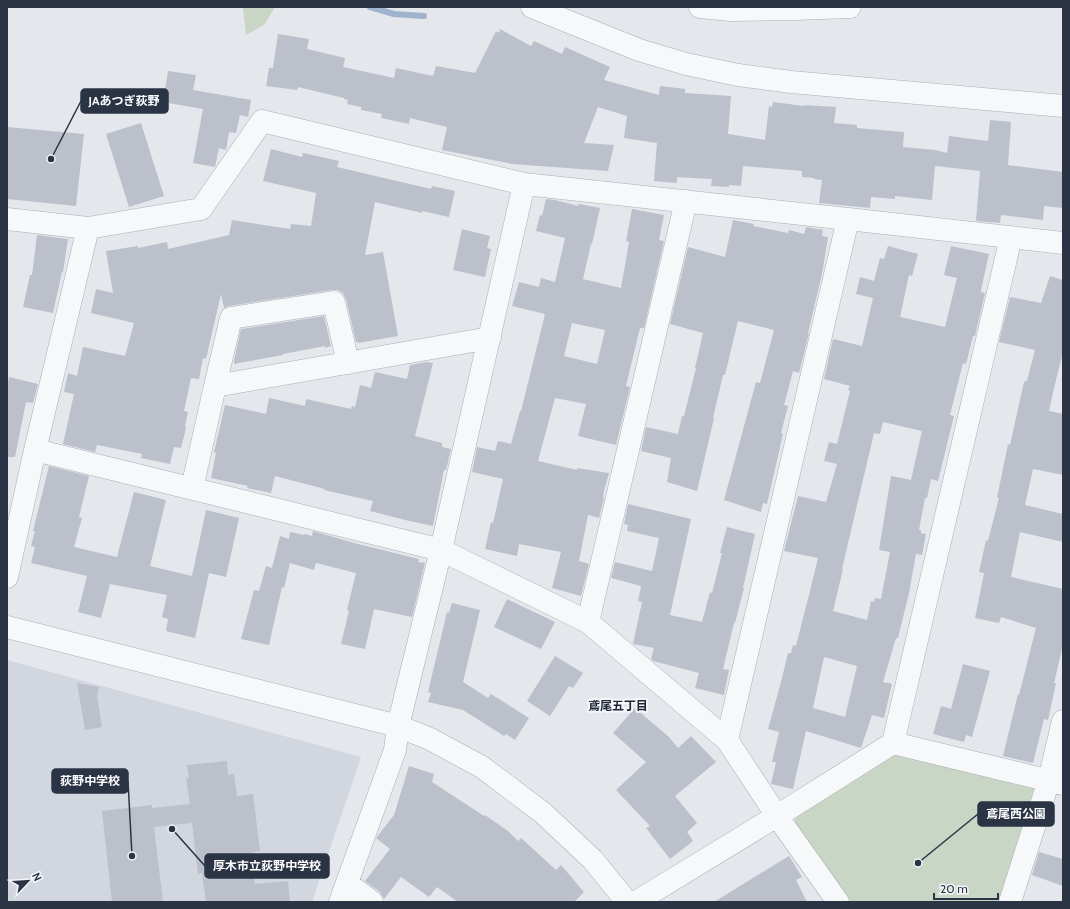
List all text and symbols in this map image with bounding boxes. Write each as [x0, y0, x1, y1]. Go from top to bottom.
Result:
callout: JAあつぎ荻野 [81, 89, 168, 113]
text: JAあつぎ荻野 [88, 93, 159, 108]
district label: 鳶尾五丁目 [588, 698, 648, 713]
callout: 荻野中学校 [52, 769, 128, 793]
text: 荻野中学校 [60, 773, 120, 788]
callout: 鳶尾西公園 [978, 802, 1054, 826]
text: 鳶尾西公園 [986, 806, 1046, 821]
callout: 厚木市立荻野中学校 [205, 854, 329, 878]
text: 厚木市立荻野中学校 [213, 858, 321, 873]
north arrow [8, 861, 48, 901]
text: N [29, 870, 45, 883]
scale bar [934, 875, 998, 901]
text: 20 m [940, 881, 968, 896]

